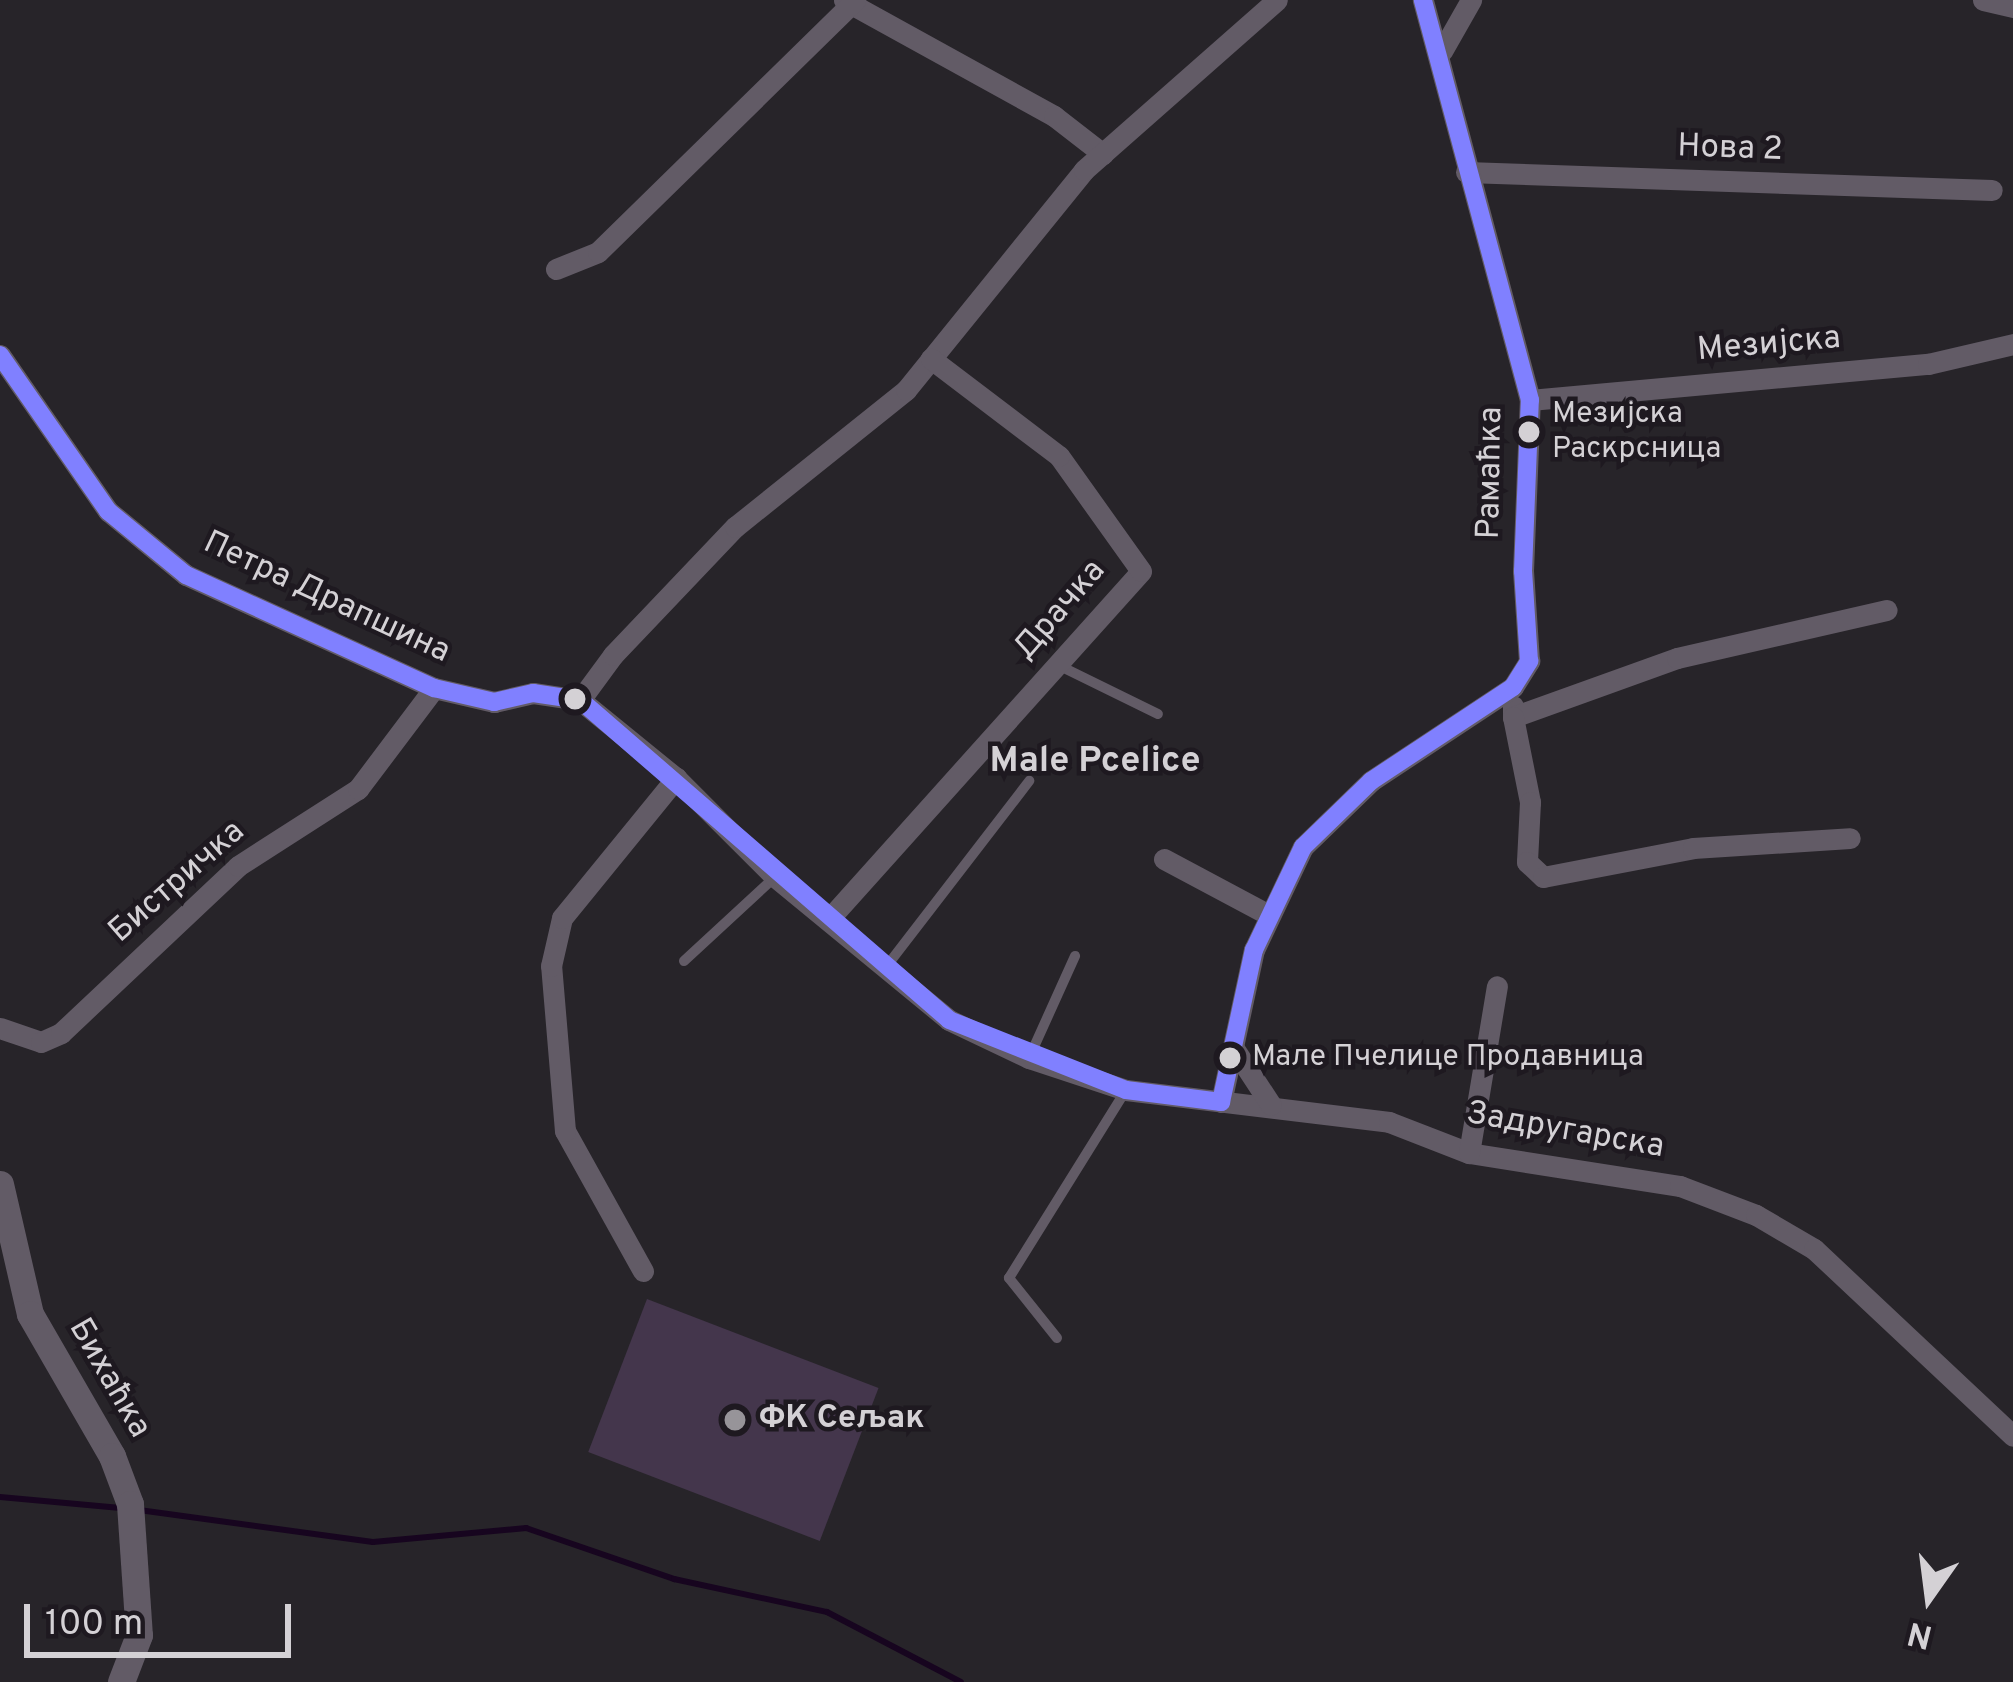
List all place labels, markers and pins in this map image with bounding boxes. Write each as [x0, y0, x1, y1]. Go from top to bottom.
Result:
place label: Мезијска Раскрсница [1552, 397, 1721, 468]
marker: Мезијска Раскрсница [1518, 421, 1540, 443]
unlabelled marker [564, 688, 586, 710]
place label: Мале Пчелице Продавница [1252, 1040, 1644, 1076]
marker: Мале Пчелице Продавница [1219, 1047, 1241, 1069]
place label: ФК Сељак [759, 1400, 925, 1440]
marker: ФК Сељак [722, 1407, 748, 1433]

